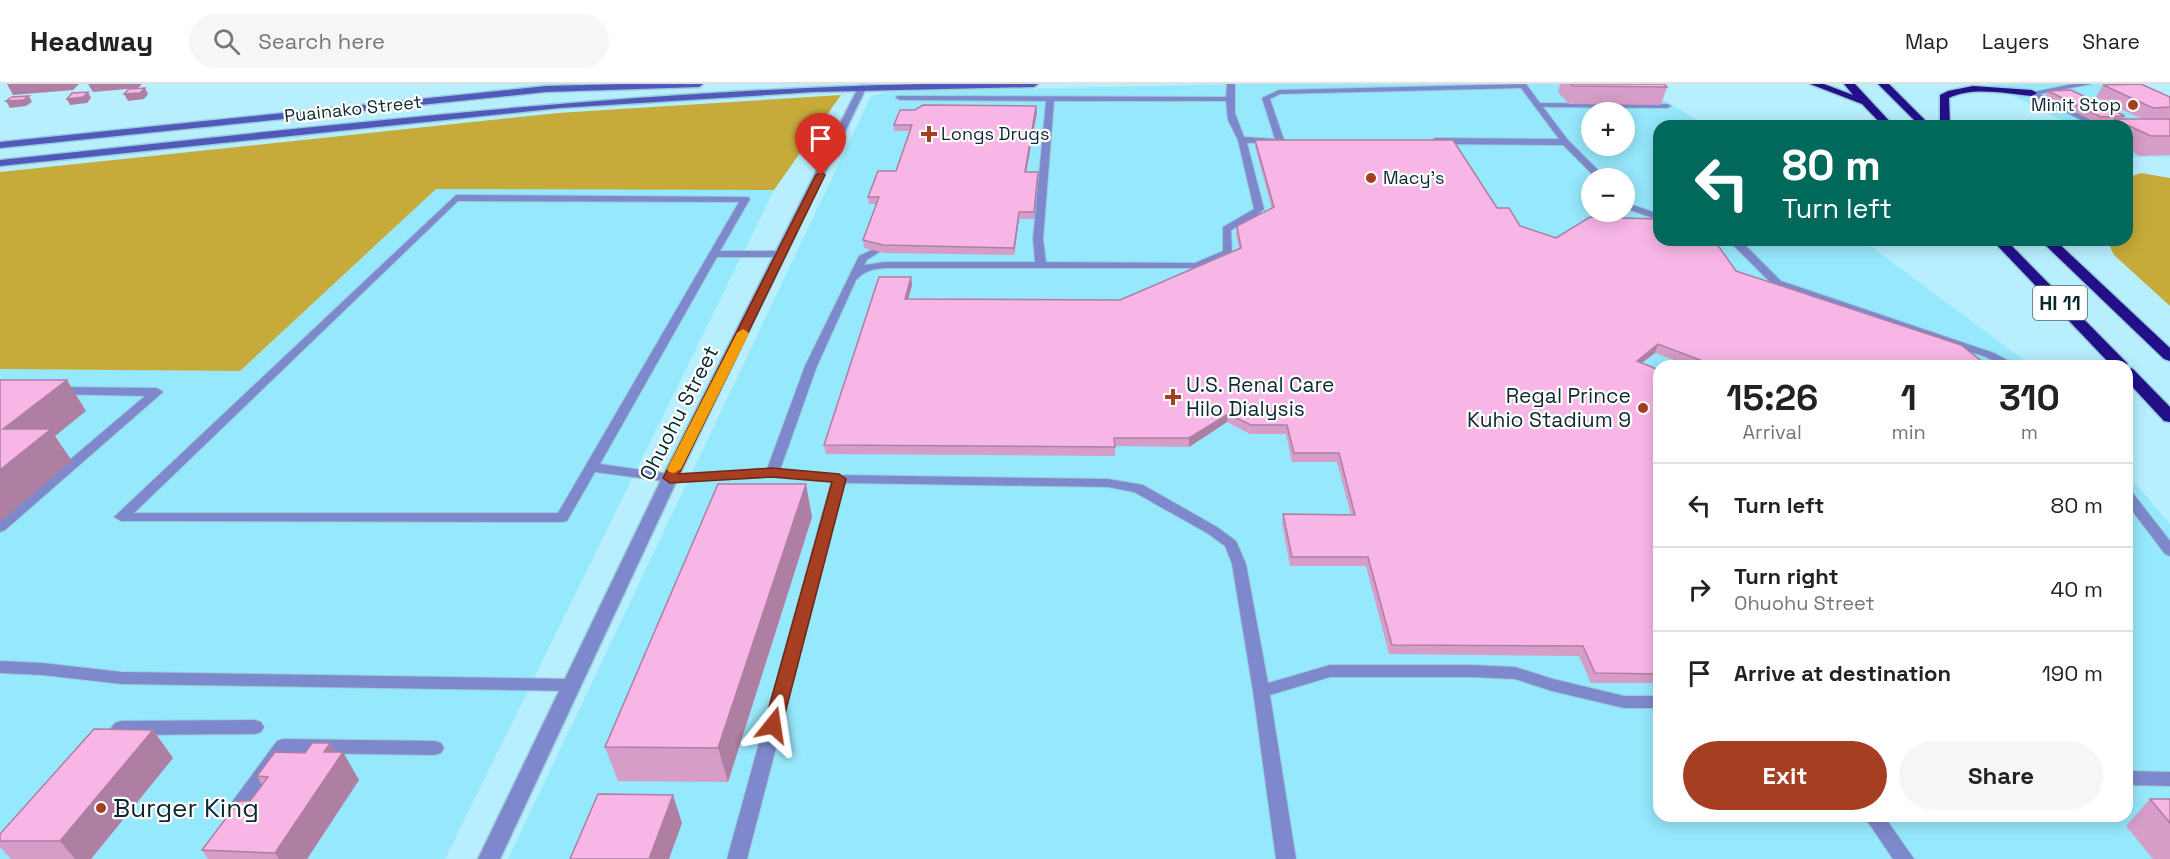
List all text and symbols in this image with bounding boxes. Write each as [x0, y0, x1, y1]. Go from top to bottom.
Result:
search box [189, 14, 609, 68]
text: Headway [30, 23, 153, 59]
icon: search [210, 25, 243, 58]
text: Search here [258, 27, 385, 55]
text: Map [1905, 28, 1949, 55]
text: Layers [1982, 28, 2049, 55]
text: Share [2082, 28, 2140, 55]
street label: Puainako Street [283, 90, 423, 127]
place label: Minit Stop [2031, 93, 2121, 116]
marker: Minit Stop [2126, 98, 2140, 112]
map controls [1581, 102, 1635, 222]
button: + [1581, 102, 1635, 156]
pin [795, 113, 846, 175]
icon: arrive [804, 122, 837, 155]
place label: Longs Drugs [941, 122, 1049, 145]
marker: Longs Drugs [922, 127, 936, 141]
text: 80 m [1782, 139, 1881, 192]
icon: left [1683, 144, 1761, 222]
place label: Macy's [1383, 166, 1444, 189]
button: − [1581, 168, 1635, 222]
marker: Macy's [1364, 171, 1378, 185]
text: Turn left [1782, 191, 1892, 226]
road number: HI 11 [2033, 286, 2087, 320]
street label: Ohuohu Street [633, 341, 724, 485]
place label: U.S. Renal Care Hilo Dialysis [1186, 371, 1335, 422]
text: 15:26 [1726, 375, 1818, 421]
text: 1 [1901, 375, 1917, 421]
text: 310 [1999, 375, 2060, 421]
place label: Regal Prince Kuhio Stadium 9 [1467, 382, 1631, 433]
marker: U.S. Renal Care Hilo Dialysis [1164, 388, 1182, 406]
marker: Regal Prince Kuhio Stadium 9 [1636, 401, 1650, 415]
text: Arrival [1743, 419, 1802, 445]
text: min [1891, 419, 1926, 445]
text: m [2021, 419, 2038, 445]
icon: left [1683, 489, 1716, 522]
text: Turn left [1734, 491, 1824, 519]
text: 80 m [2051, 491, 2103, 519]
text: Turn right [1734, 562, 1839, 590]
icon: right [1683, 573, 1716, 606]
text: 40 m [2051, 575, 2103, 603]
text: Ohuohu Street [1734, 590, 1875, 616]
icon: arrive [1683, 657, 1716, 690]
text: Arrive at destination [1734, 659, 1951, 687]
text: 190 m [2042, 659, 2103, 687]
position arrow [741, 693, 805, 757]
button: Exit [1683, 741, 1887, 810]
button: Share [1899, 741, 2103, 810]
place label: Burger King [113, 791, 259, 825]
marker: Burger King [94, 801, 108, 815]

